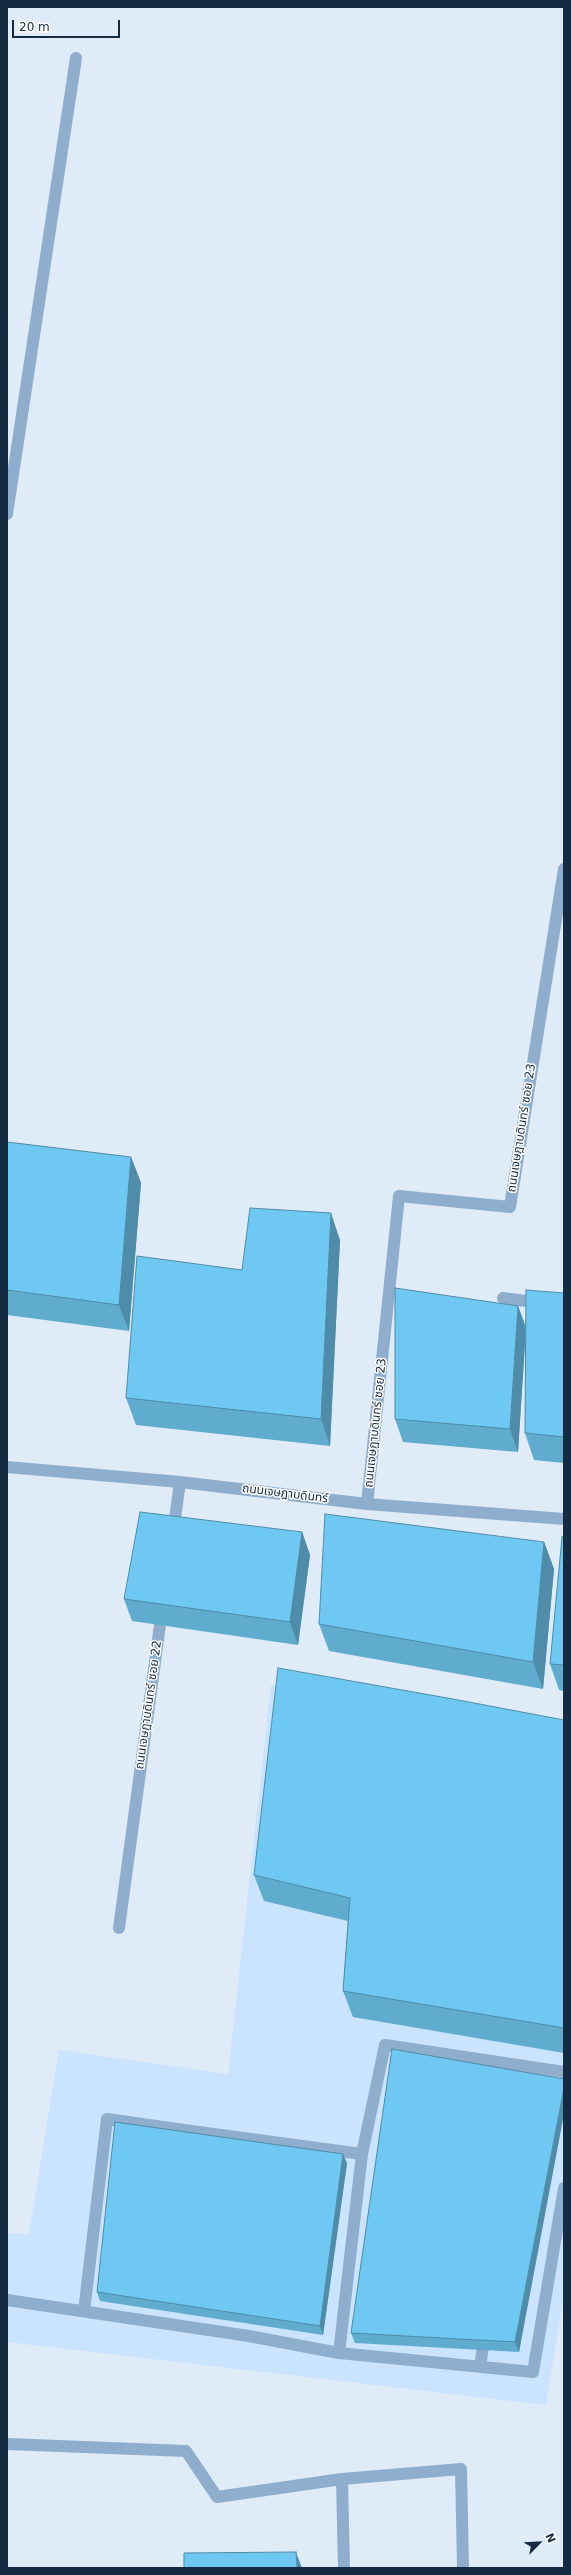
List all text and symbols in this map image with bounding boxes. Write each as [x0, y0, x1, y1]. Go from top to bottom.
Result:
scale bar [14, 12, 122, 38]
text: 20 m [19, 20, 50, 34]
street label: ถนนเจษฎาบดินทร์ ซอย 23 [505, 1063, 539, 1193]
street label: ถนนเจษฎาบดินทร์ ซอย 23 [362, 1358, 390, 1488]
street label: ถนนเจษฎาบดินทร์ [241, 1482, 329, 1506]
street label: ถนนเจษฎาบดินทร์ ซอย 22 [133, 1640, 165, 1770]
north arrow [519, 2523, 559, 2563]
text: N [543, 2531, 558, 2545]

